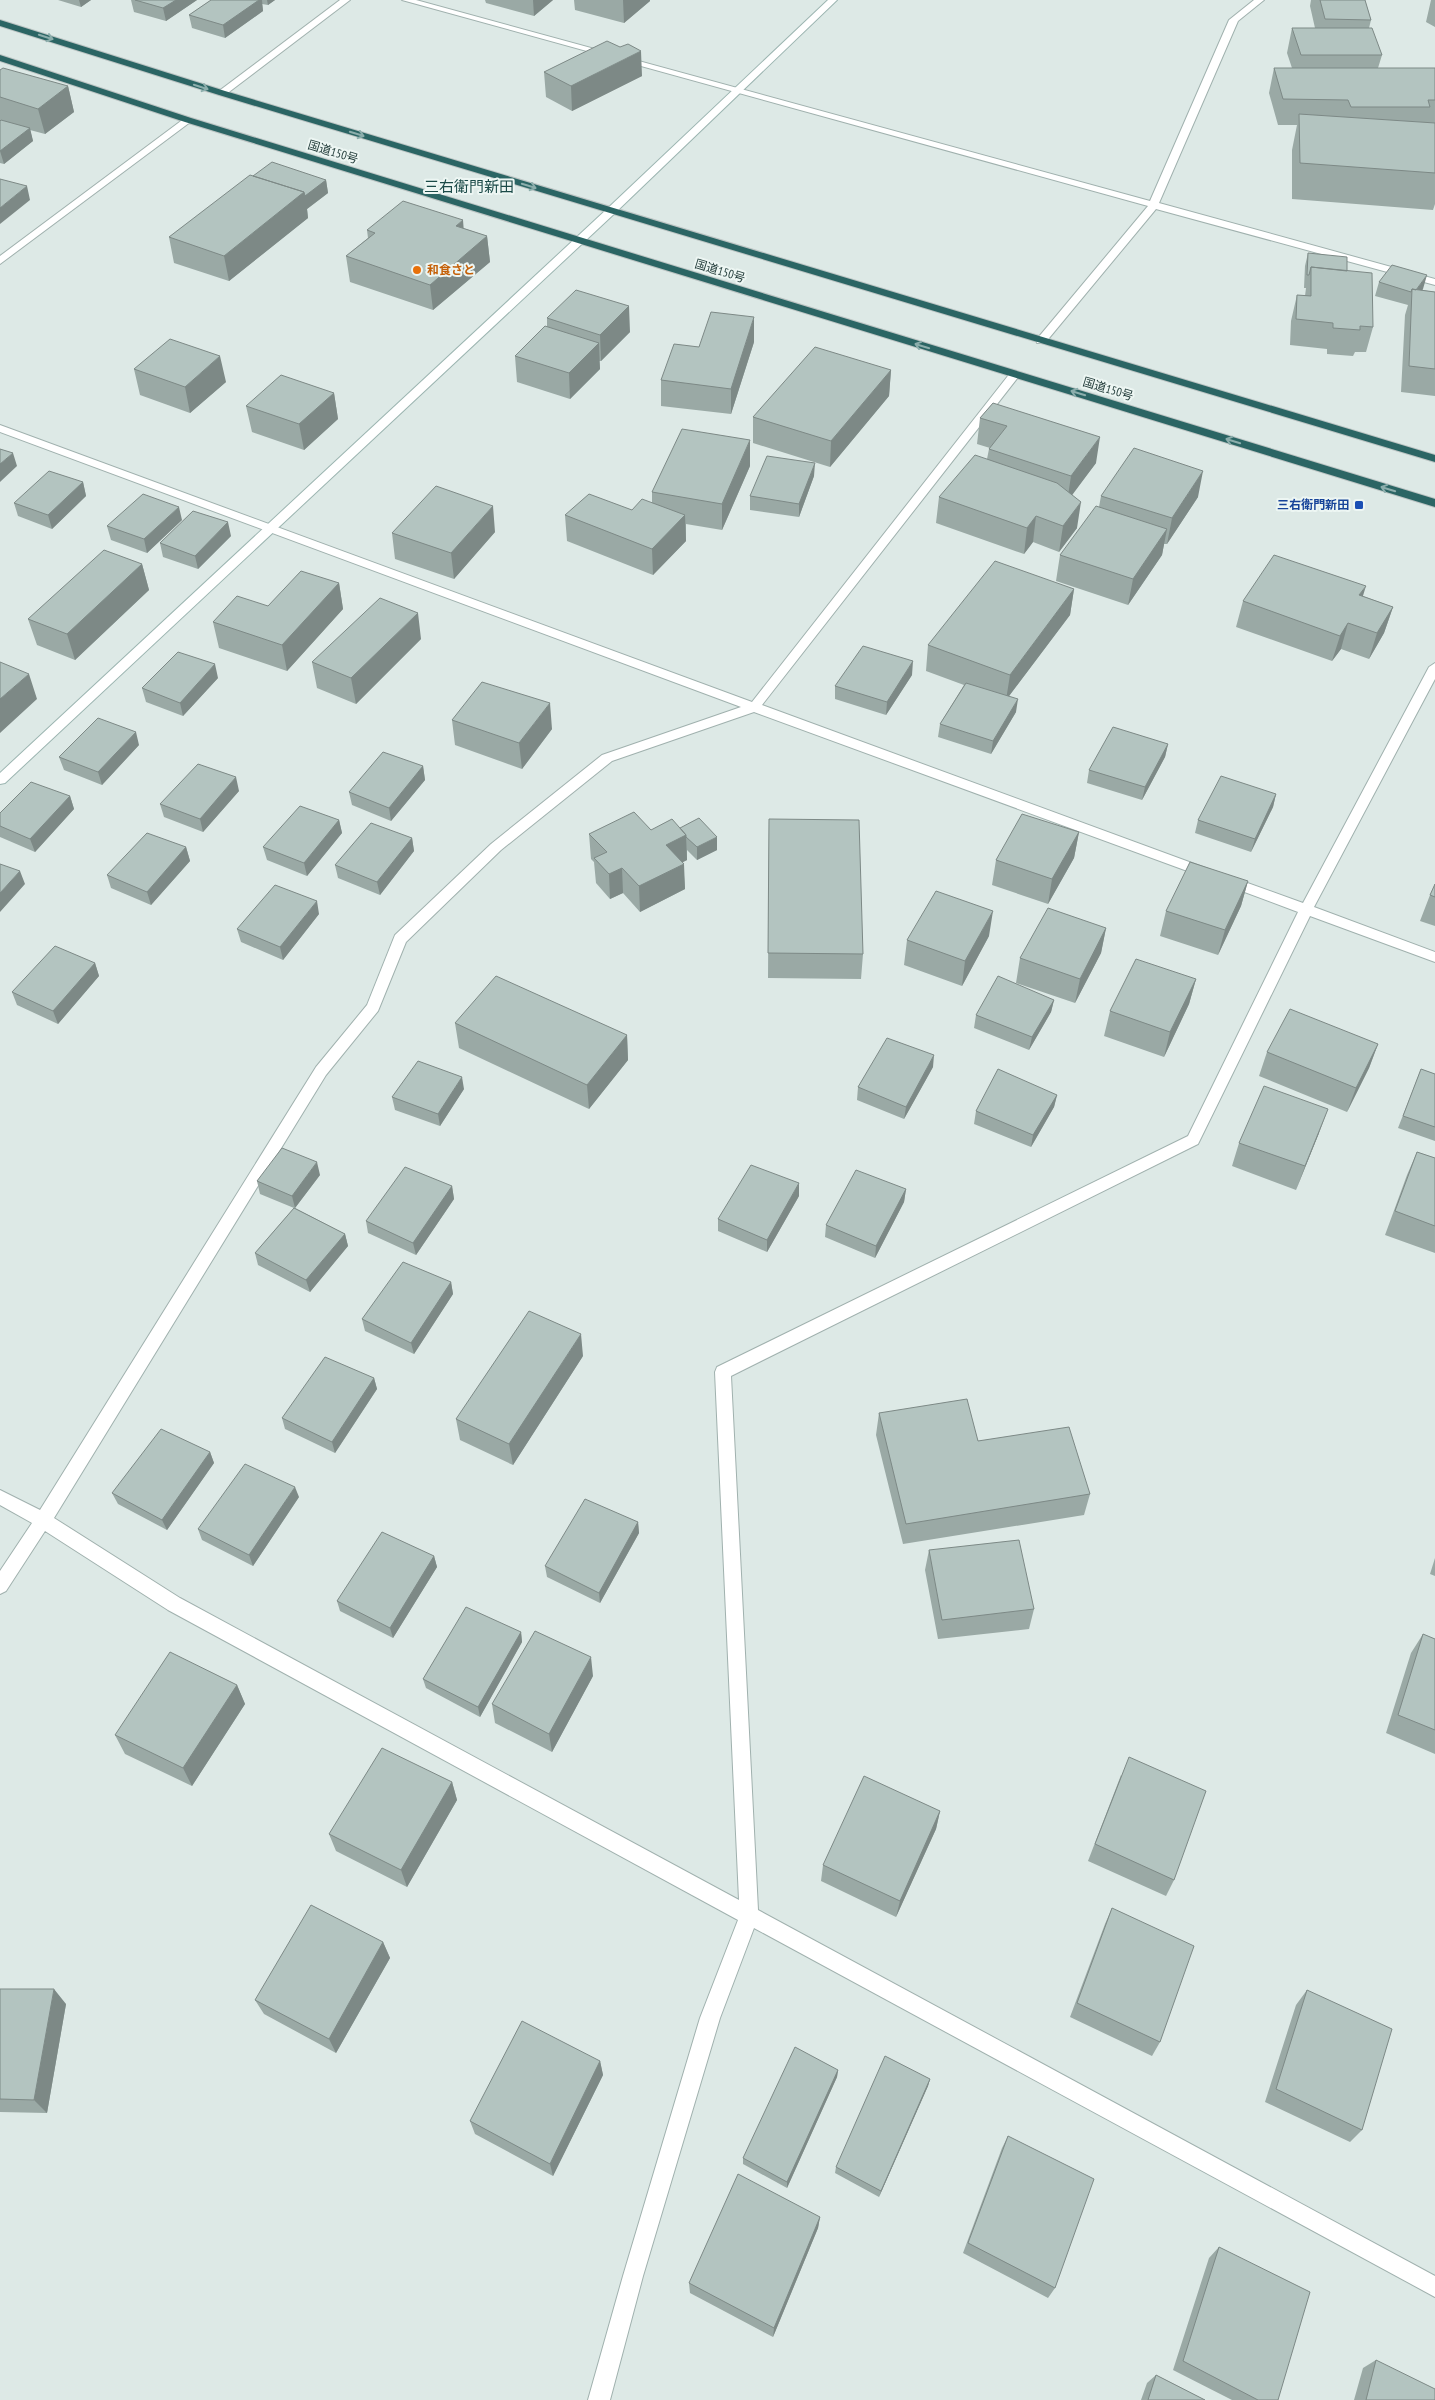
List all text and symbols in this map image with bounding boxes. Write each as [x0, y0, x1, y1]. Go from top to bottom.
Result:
one-way arrow [38, 33, 54, 43]
one-way arrow [193, 82, 209, 92]
one-way arrow [348, 130, 364, 140]
street label: 国道150号 [306, 137, 360, 166]
district label: 三右衛門新田 [424, 177, 514, 196]
one-way arrow [521, 182, 537, 192]
street label: 国道150号 [693, 256, 747, 285]
place label: 和食さと [427, 262, 475, 277]
marker: 和食さと [411, 264, 423, 276]
one-way arrow [915, 340, 931, 350]
street label: 国道150号 [1081, 374, 1135, 403]
one-way arrow [1070, 388, 1086, 398]
one-way arrow [1226, 436, 1241, 445]
one-way arrow [1381, 483, 1397, 493]
place label: 三右衛門新田 [1277, 497, 1349, 512]
marker: 三右衛門新田 [1353, 499, 1365, 511]

